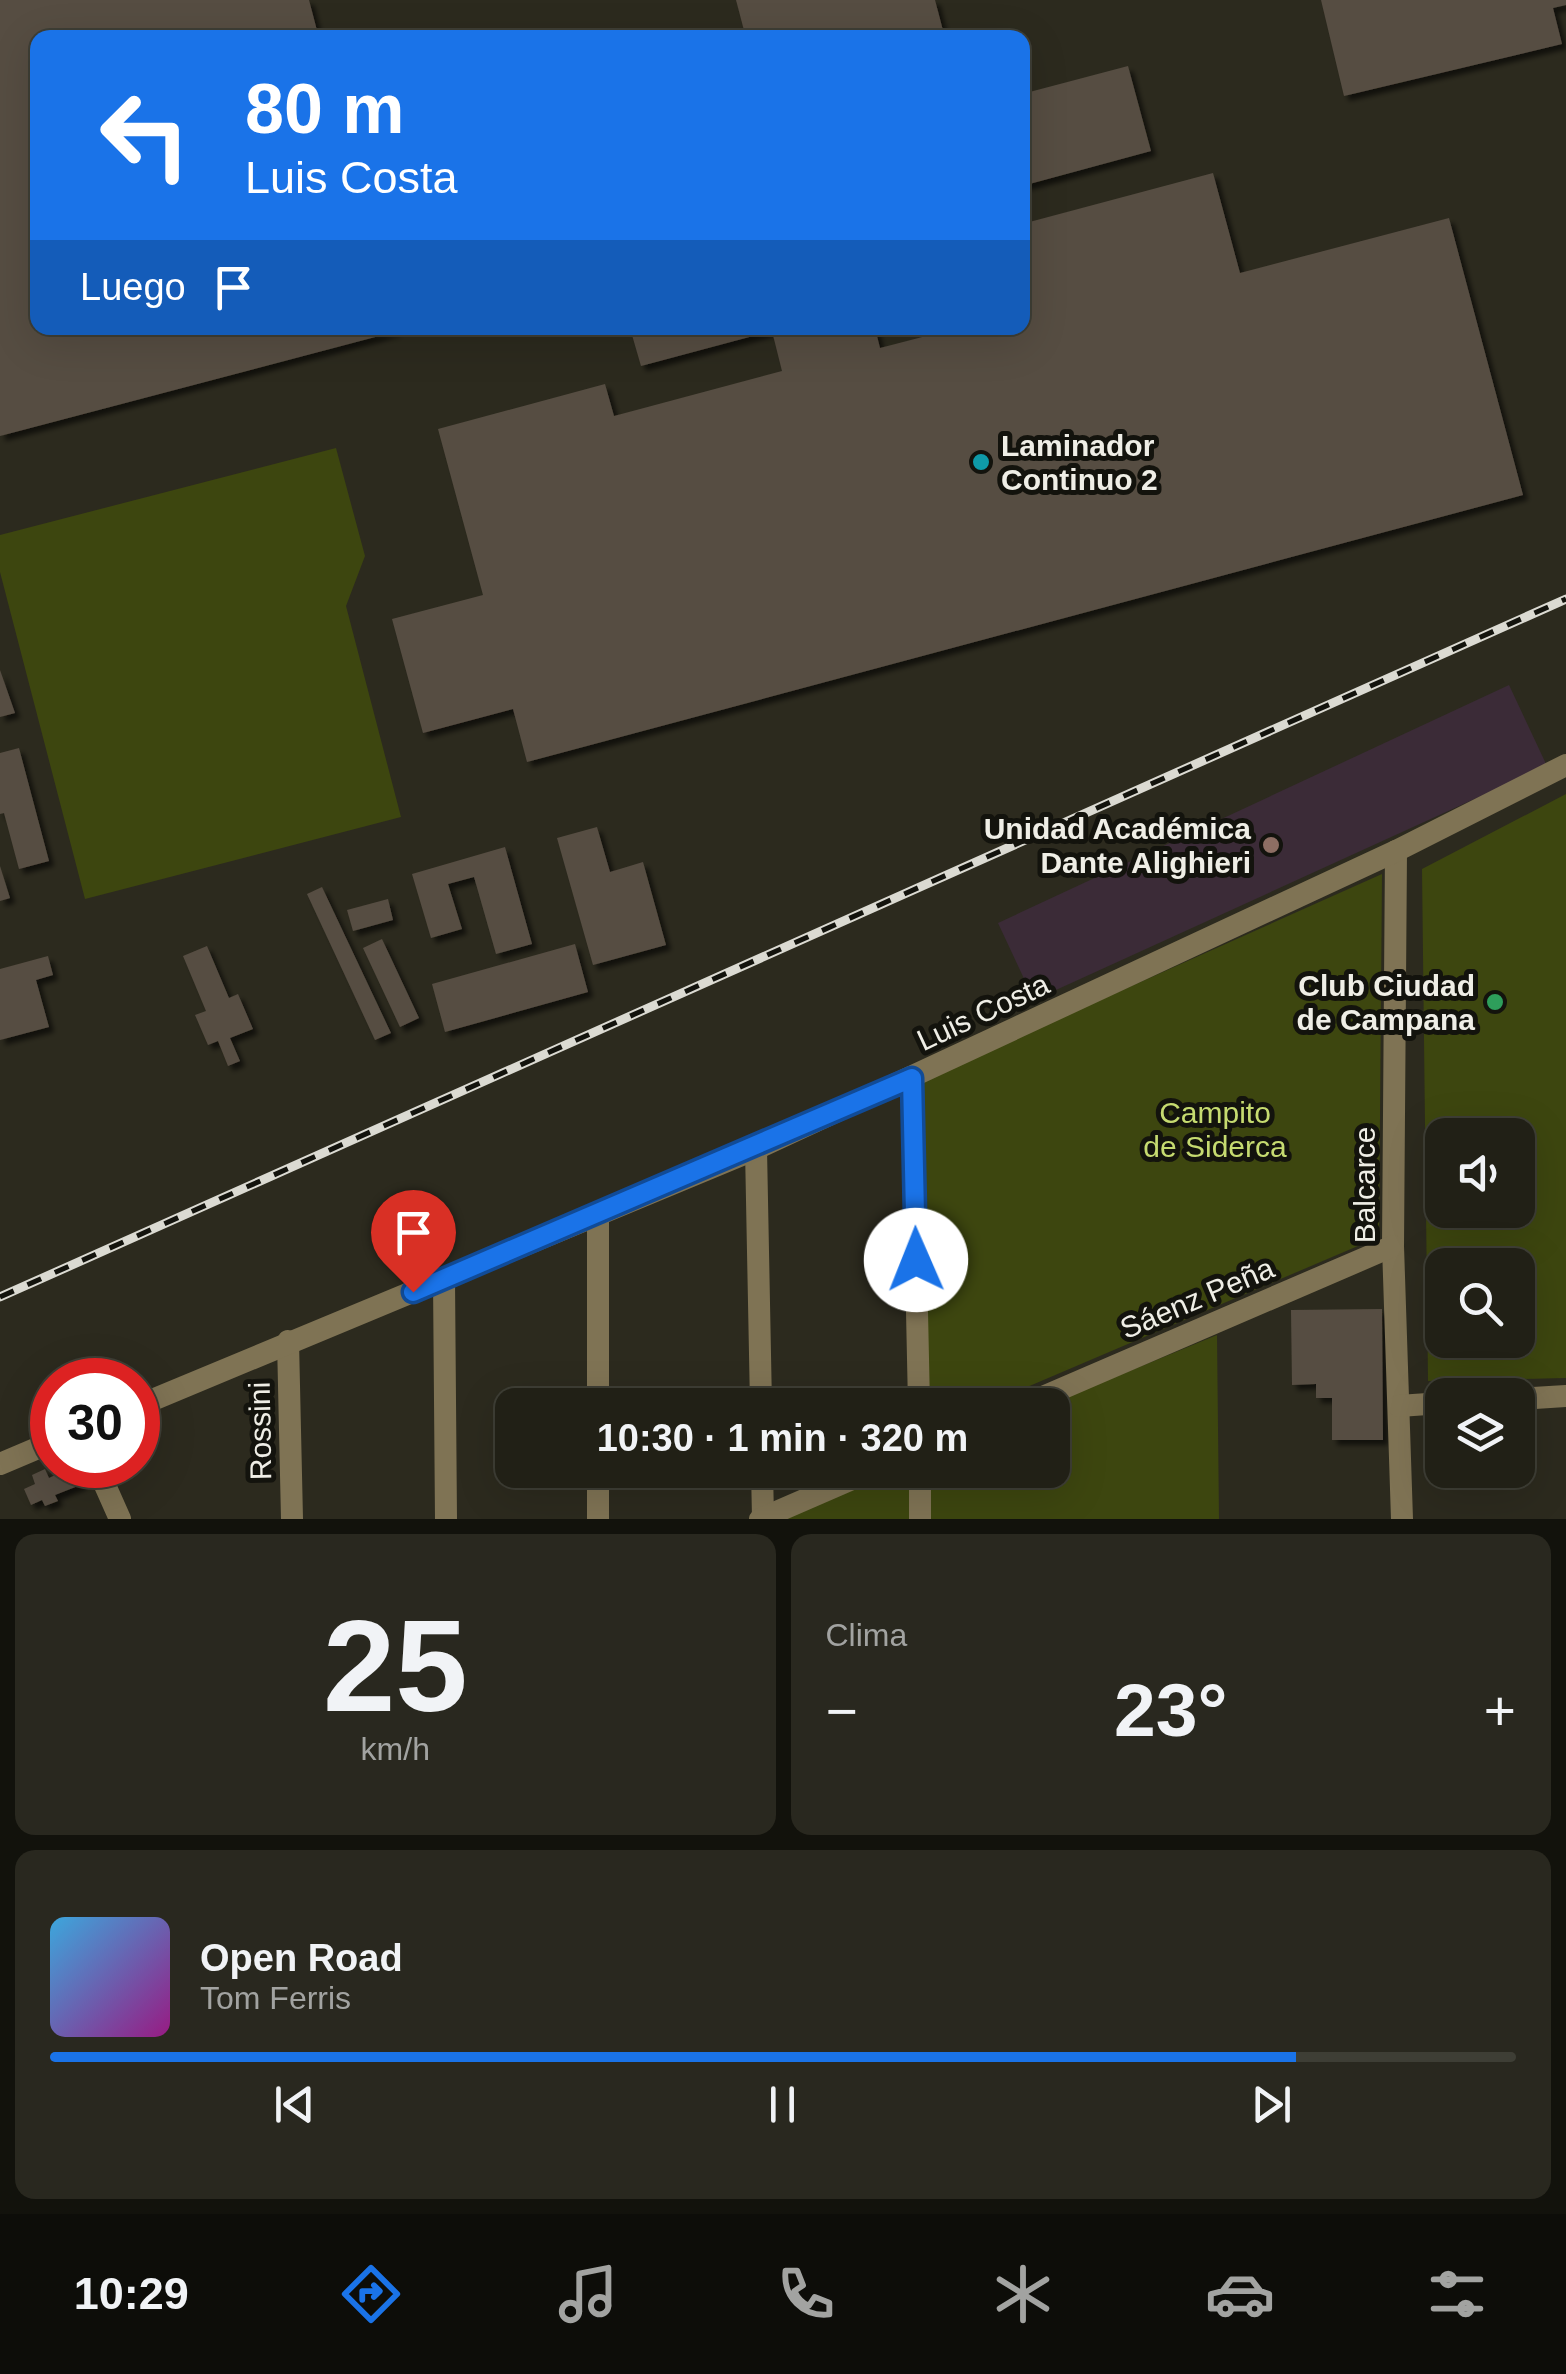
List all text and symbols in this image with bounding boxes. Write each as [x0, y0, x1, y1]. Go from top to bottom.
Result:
icon: left [80, 70, 210, 200]
text: 80 m [245, 70, 405, 148]
text: Luis Costa [245, 152, 458, 203]
icon: arrive [206, 260, 261, 315]
text: Luego [80, 266, 186, 308]
place label: Laminador Continuo 2 [1001, 429, 1158, 496]
marker: Laminador Continuo 2 [970, 451, 992, 473]
place label: Unidad Académica Dante Alighieri [984, 812, 1251, 879]
marker: Unidad Académica Dante Alighieri [1260, 834, 1282, 856]
street label: Luis Costa [912, 967, 1054, 1057]
place label: Club Ciudad de Campana [1297, 969, 1475, 1036]
marker: Club Ciudad de Campana [1484, 991, 1506, 1013]
park label: Campito de Siderca [1143, 1096, 1287, 1163]
map controls [1425, 1118, 1535, 1488]
button: sound [1425, 1118, 1535, 1228]
street label: Balcarce [1348, 1127, 1381, 1243]
pin [371, 1190, 456, 1293]
icon: arrive [386, 1205, 441, 1260]
position arrow [864, 1208, 968, 1312]
button: search [1425, 1248, 1535, 1358]
street label: Sáenz Peña [1115, 1251, 1279, 1345]
speed limit sign: 30 [30, 1358, 160, 1488]
button: layers [1425, 1378, 1535, 1488]
street label: Rossini [243, 1382, 277, 1480]
text: 10:30 · 1 min · 320 m [597, 1417, 968, 1459]
text: 25 [323, 1593, 468, 1739]
text: Clima [826, 1617, 907, 1653]
text: 23° [1114, 1668, 1227, 1752]
text: − [826, 1680, 858, 1742]
text: + [1484, 1680, 1516, 1742]
text: km/h [361, 1731, 430, 1767]
text: Open Road [200, 1937, 403, 1979]
text: Tom Ferris [200, 1980, 351, 2016]
icon: previous [267, 2077, 322, 2132]
icon: pause [755, 2077, 810, 2132]
icon: next [1244, 2077, 1299, 2132]
icon: directions [336, 2259, 406, 2329]
icon: music [553, 2259, 623, 2329]
icon: phone [771, 2259, 841, 2329]
icon: climate [988, 2259, 1058, 2329]
icon: car [1205, 2259, 1275, 2329]
icon: filters [1422, 2259, 1492, 2329]
text: 10:29 [74, 2268, 189, 2319]

